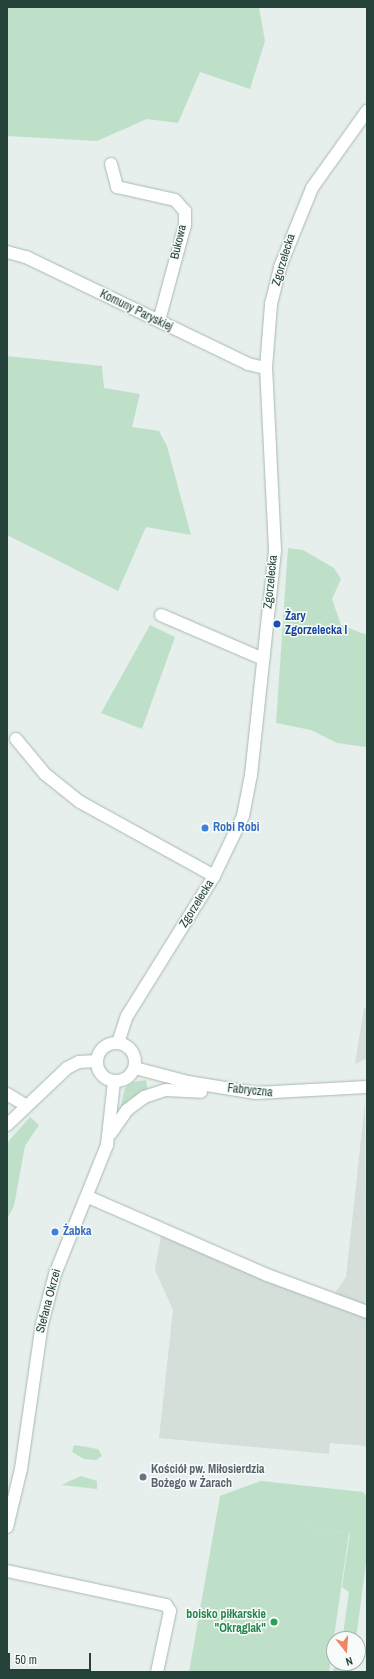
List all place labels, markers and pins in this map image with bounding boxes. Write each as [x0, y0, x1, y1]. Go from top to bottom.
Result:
place label: Żary Zgorzelecka I [285, 610, 347, 638]
marker: Żary Zgorzelecka I [272, 619, 282, 629]
place label: Robi Robi [213, 821, 259, 835]
marker: Robi Robi [200, 823, 210, 833]
place label: Żabka [63, 1225, 91, 1239]
marker: Żabka [50, 1227, 60, 1237]
place label: Kościół pw. Miłosierdzia Bożego w Żarach [151, 1463, 264, 1491]
marker: Kościół pw. Miłosierdzia Bożego w Żarach [138, 1472, 148, 1482]
place label: boisko piłkarskie "Okrąglak" [186, 1608, 266, 1636]
marker: boisko piłkarskie "Okrąglak" [269, 1617, 279, 1627]

